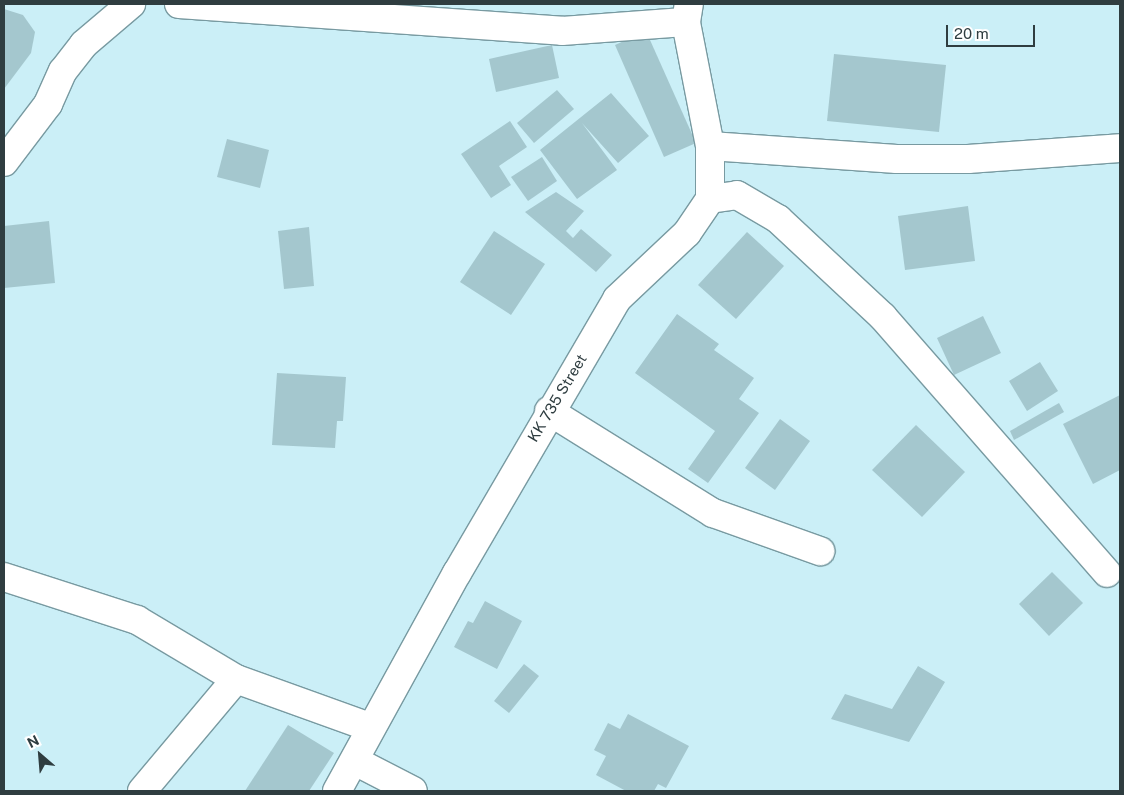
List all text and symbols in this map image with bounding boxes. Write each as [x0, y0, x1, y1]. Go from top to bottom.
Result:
scale bar [949, 15, 1038, 47]
text: 20 m [954, 25, 989, 42]
street label: KK 735 Street [524, 351, 590, 445]
north arrow [15, 730, 65, 780]
text: N [25, 732, 42, 751]

